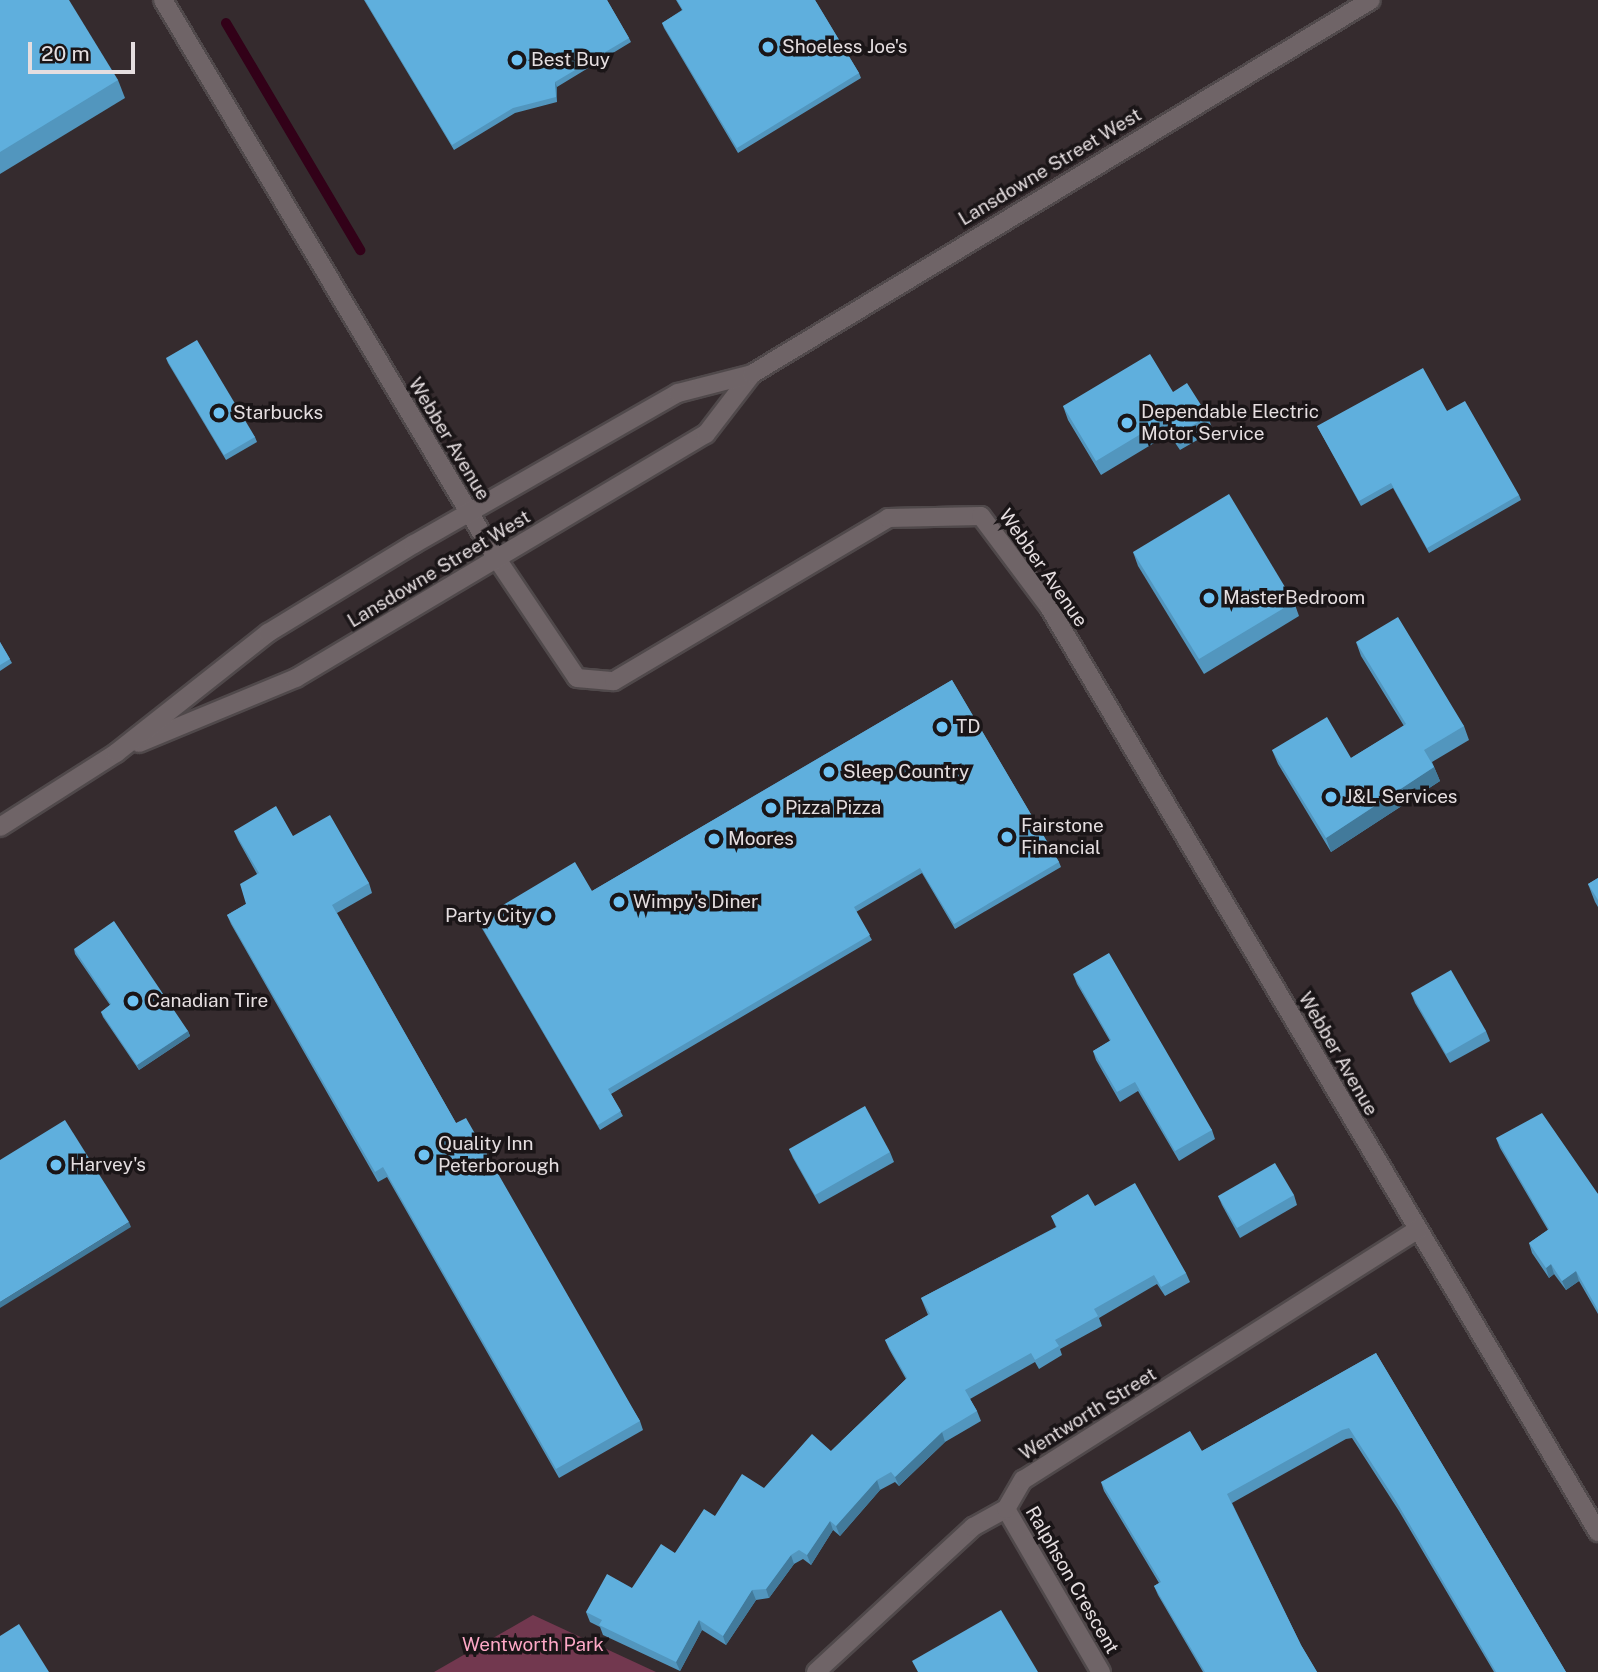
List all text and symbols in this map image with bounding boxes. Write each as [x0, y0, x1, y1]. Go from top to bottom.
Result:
scale bar [32, 28, 138, 72]
place label: Shoeless Joe's [782, 36, 907, 58]
marker: Shoeless Joe's [760, 39, 776, 55]
text: 20 m [41, 41, 90, 66]
place label: Best Buy [531, 49, 610, 71]
marker: Best Buy [509, 52, 525, 68]
street label: Lansdowne Street West [954, 103, 1146, 231]
street label: Webber Avenue [403, 374, 495, 504]
place label: Dependable Electric Motor Service [1141, 401, 1319, 445]
place label: Starbucks [233, 402, 323, 424]
marker: Starbucks [211, 405, 227, 421]
marker: Dependable Electric Motor Service [1119, 415, 1135, 431]
street label: Lansdowne Street West [343, 505, 535, 633]
street label: Webber Avenue [994, 505, 1092, 631]
place label: MasterBedroom [1223, 587, 1365, 609]
marker: MasterBedroom [1201, 590, 1217, 606]
place label: TD [956, 716, 980, 738]
marker: TD [934, 719, 950, 735]
place label: Sleep Country [843, 761, 969, 783]
marker: Sleep Country [821, 764, 837, 780]
place label: J&L Services [1345, 786, 1457, 808]
marker: J&L Services [1323, 789, 1339, 805]
place label: Pizza Pizza [785, 797, 881, 819]
marker: Pizza Pizza [763, 800, 779, 816]
place label: Fairstone Financial [1021, 815, 1104, 859]
place label: Moores [728, 828, 794, 850]
marker: Fairstone Financial [999, 829, 1015, 845]
marker: Moores [706, 831, 722, 847]
place label: Wimpy's Diner [633, 891, 759, 913]
marker: Wimpy's Diner [611, 894, 627, 910]
place label: Party City [445, 905, 532, 927]
marker: Party City [538, 908, 554, 924]
street label: Webber Avenue [1293, 988, 1383, 1120]
place label: Canadian Tire [147, 990, 268, 1012]
marker: Canadian Tire [125, 993, 141, 1009]
place label: Quality Inn Peterborough [438, 1133, 559, 1177]
marker: Quality Inn Peterborough [416, 1147, 432, 1163]
place label: Harvey's [70, 1154, 146, 1176]
marker: Harvey's [48, 1157, 64, 1173]
street label: Wentworth Street [1015, 1363, 1161, 1465]
street label: Ralphson Crescent [1020, 1502, 1124, 1658]
park label: Wentworth Park [462, 1634, 604, 1656]

